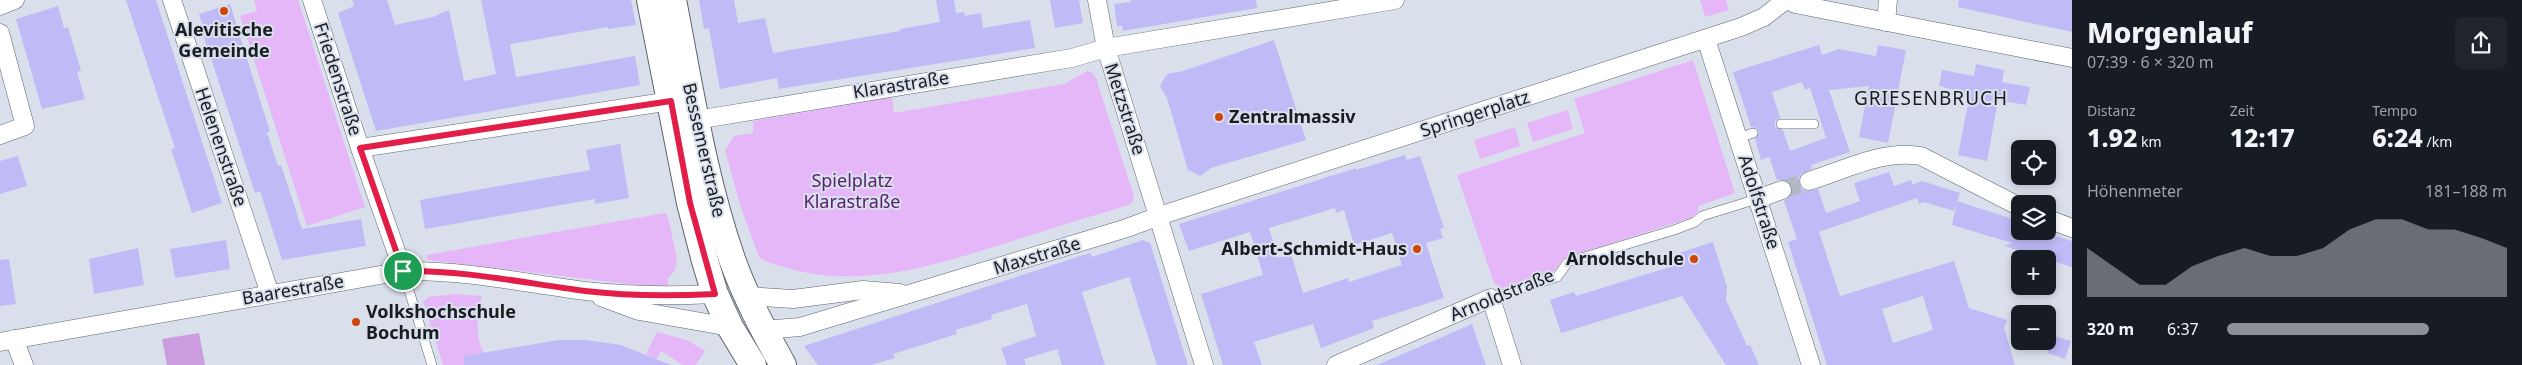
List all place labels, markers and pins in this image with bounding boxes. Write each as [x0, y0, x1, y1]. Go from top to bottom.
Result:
marker: Alevitische Gemeinde [218, 5, 230, 17]
place label: Alevitische Gemeinde [175, 17, 273, 62]
place label: Zentralmassiv [1229, 104, 1356, 128]
marker: Zentralmassiv [1213, 111, 1225, 123]
place label: Albert-Schmidt-Haus [1221, 236, 1407, 260]
marker: Albert-Schmidt-Haus [1411, 243, 1423, 255]
place label: Arnoldschule [1566, 246, 1684, 270]
pin [382, 250, 424, 292]
marker: Arnoldschule [1688, 253, 1700, 265]
place label: Volkshochschule Bochum [366, 299, 516, 344]
marker: Volkshochschule Bochum [350, 316, 362, 328]

